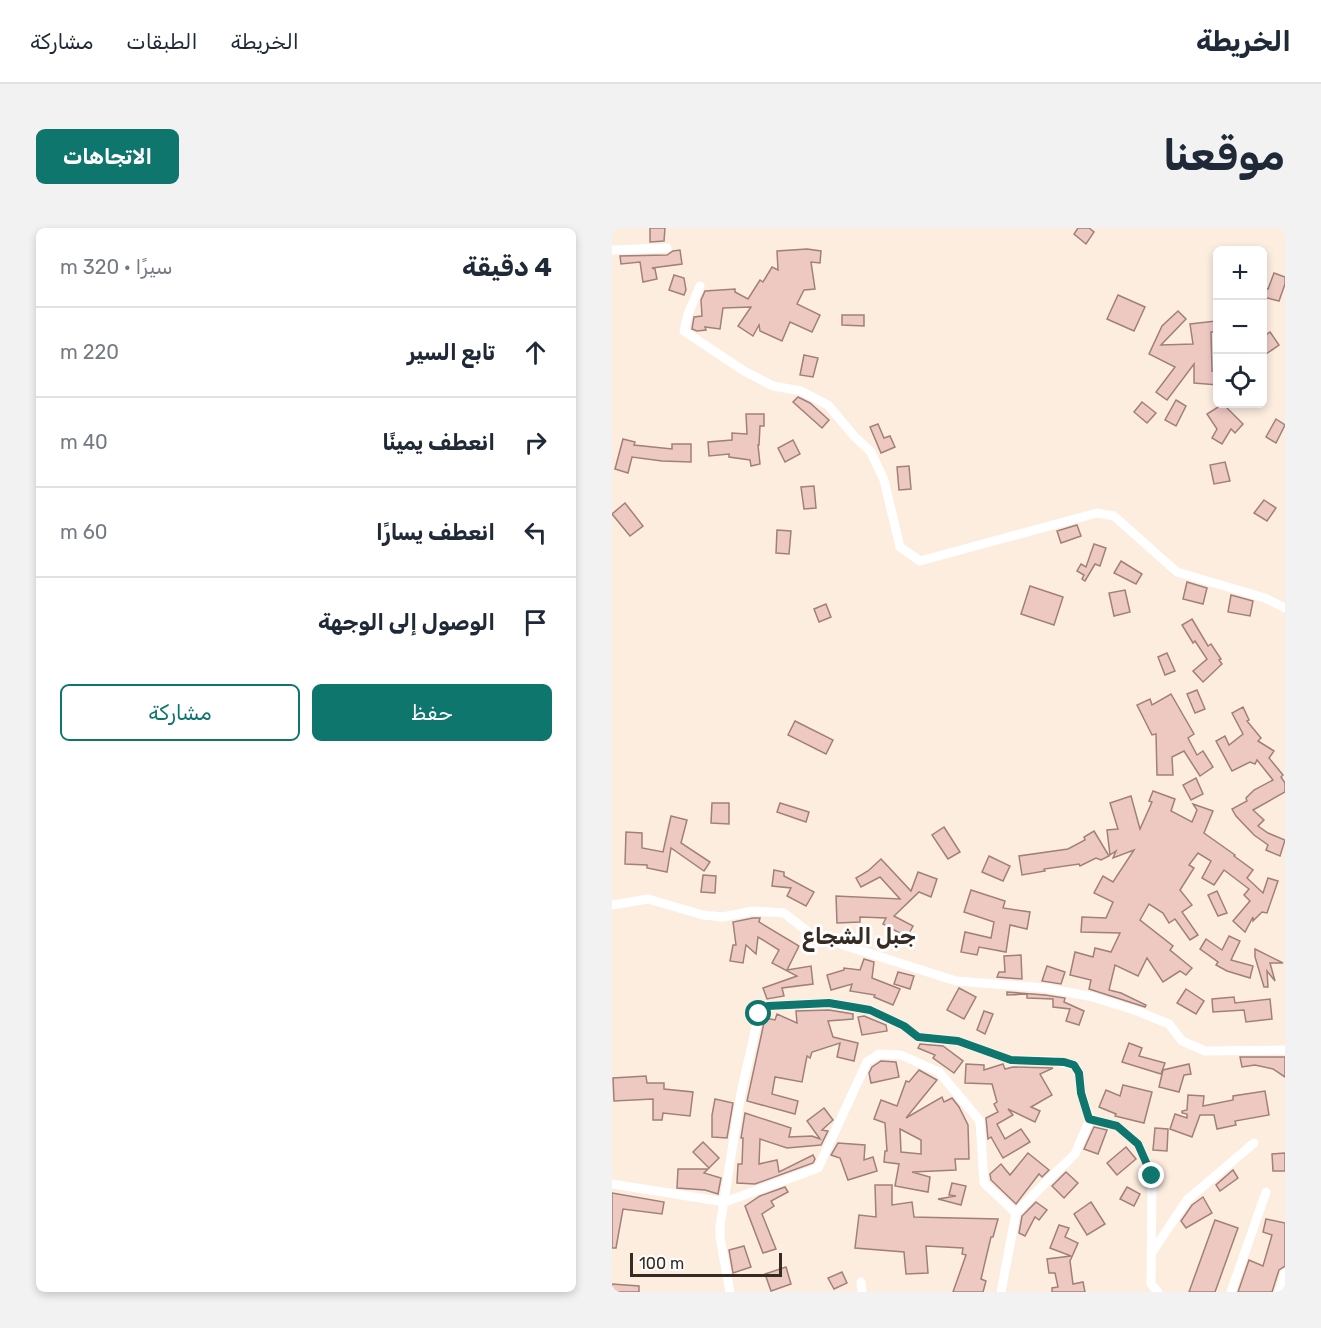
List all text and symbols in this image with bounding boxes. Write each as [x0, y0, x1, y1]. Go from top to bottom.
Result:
text: الخريطة [1196, 25, 1291, 58]
text: مشاركة [30, 29, 93, 54]
text: الطبقات [126, 29, 198, 54]
text: الخريطة [231, 29, 299, 54]
button: الاتجاهات [36, 129, 179, 184]
text: موقعنا [1163, 131, 1285, 181]
map controls [1213, 246, 1267, 408]
button: + [1213, 246, 1267, 300]
text: 4 دقيقة [462, 252, 552, 283]
text: سيرًا · 320 m [60, 255, 173, 279]
button: − [1213, 300, 1267, 354]
icon: ahead [519, 336, 552, 369]
text: تابع السير [407, 339, 495, 366]
text: 220 m [60, 340, 119, 364]
button: locate [1213, 354, 1267, 408]
icon: right [519, 426, 552, 459]
text: انعطف يمينًا [382, 429, 495, 456]
text: 40 m [60, 430, 108, 454]
icon: left [519, 516, 552, 549]
text: انعطف يسارًا [376, 519, 495, 546]
text: 60 m [60, 520, 107, 544]
icon: arrive [519, 606, 552, 639]
text: الوصول إلى الوجهة [318, 609, 495, 636]
button: مشاركة [60, 684, 300, 741]
button: حفظ [312, 684, 552, 741]
district label: جبل الشجاع [802, 923, 916, 952]
route start [745, 1000, 771, 1026]
route end [1138, 1162, 1164, 1188]
scale bar [630, 1250, 782, 1278]
text: 100 m [639, 1254, 684, 1273]

